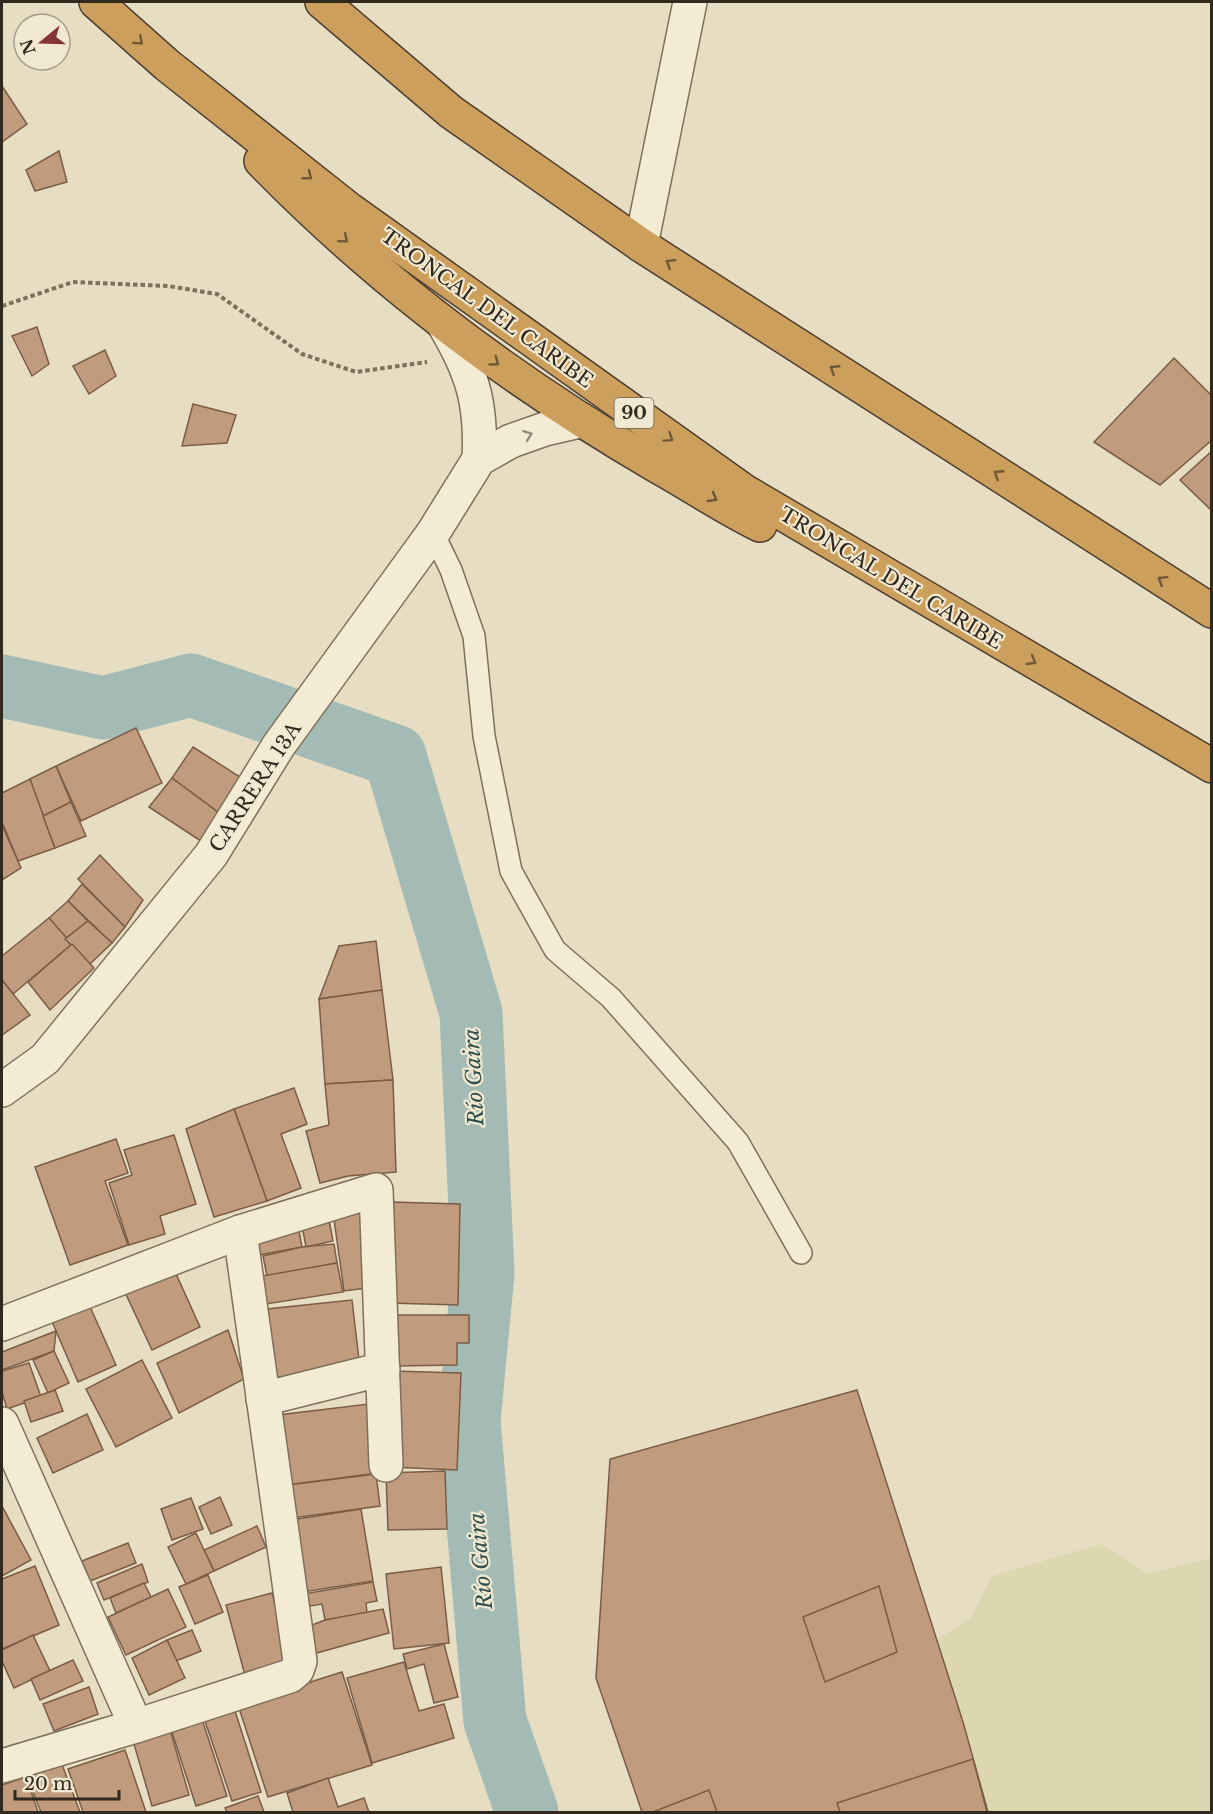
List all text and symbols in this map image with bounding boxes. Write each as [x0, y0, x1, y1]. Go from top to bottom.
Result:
north arrow [12, 12, 72, 72]
one-way arrow [133, 34, 143, 45]
text: N [16, 37, 40, 57]
one-way arrow [301, 169, 312, 180]
street label: TRONCAL DEL CARIBE [376, 223, 598, 393]
one-way arrow [337, 231, 348, 242]
one-way arrow [666, 259, 676, 271]
one-way arrow [488, 354, 499, 365]
one-way arrow [830, 364, 840, 376]
road number: 90 [614, 398, 654, 428]
one-way arrow [522, 430, 533, 442]
one-way arrow [663, 431, 674, 442]
one-way arrow [994, 470, 1004, 482]
one-way arrow [707, 491, 718, 503]
street label: TRONCAL DEL CARIBE [775, 502, 1007, 654]
one-way arrow [1158, 576, 1169, 587]
one-way arrow [1026, 654, 1036, 665]
street label: CARRERA 13A [204, 717, 306, 857]
water label: Río Gaira [458, 1028, 490, 1127]
water label: Río Gaira [464, 1511, 498, 1612]
scale bar [15, 1763, 118, 1801]
text: 20 m [24, 1773, 72, 1795]

